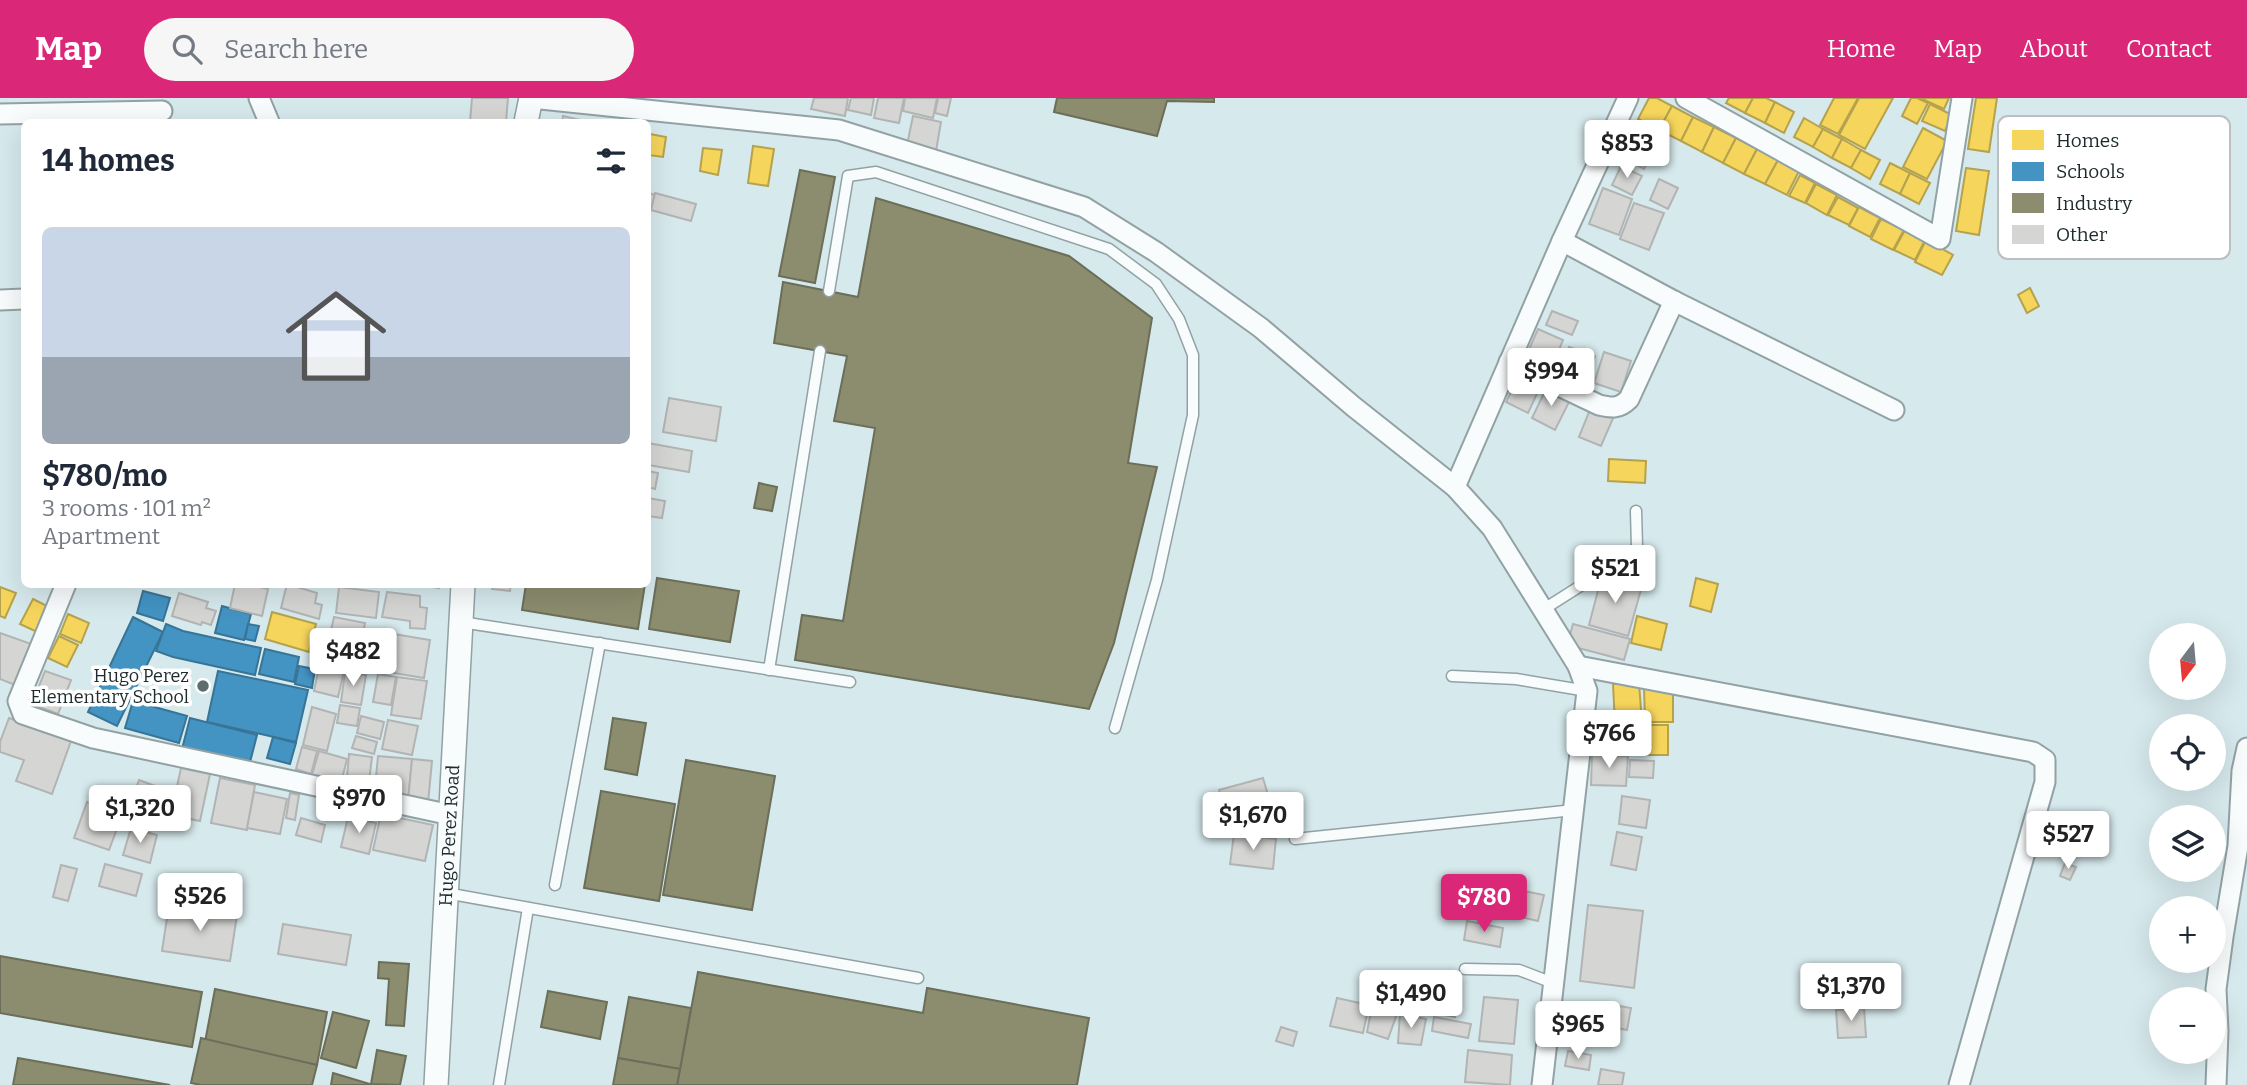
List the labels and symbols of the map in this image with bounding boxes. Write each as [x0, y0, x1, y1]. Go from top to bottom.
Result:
legend [1998, 116, 2230, 259]
pin: $853 [1586, 120, 1668, 180]
text: Homes [2056, 129, 2119, 152]
text: Schools [2056, 160, 2125, 183]
text: Industry [2056, 192, 2133, 215]
text: Other [2056, 223, 2108, 246]
pin: $994 [1510, 348, 1592, 408]
pin: $521 [1574, 546, 1656, 605]
north arrow [2149, 623, 2226, 700]
pin: $482 [312, 628, 394, 688]
place label: Hugo Perez Elementary School [30, 665, 189, 708]
marker: Hugo Perez Elementary School [195, 678, 211, 694]
pin: $766 [1568, 710, 1650, 770]
street label: Hugo Perez Road [435, 764, 464, 907]
pin: $970 [318, 776, 400, 835]
pin: $1,320 [83, 786, 197, 845]
pin: $1,670 [1196, 792, 1310, 852]
pin: $527 [2027, 812, 2109, 871]
pin: $526 [159, 874, 241, 933]
pin: $780 [1443, 874, 1525, 934]
pin: $1,370 [1794, 964, 1908, 1023]
pin: $1,490 [1354, 970, 1468, 1030]
pin: $965 [1537, 1002, 1619, 1061]

